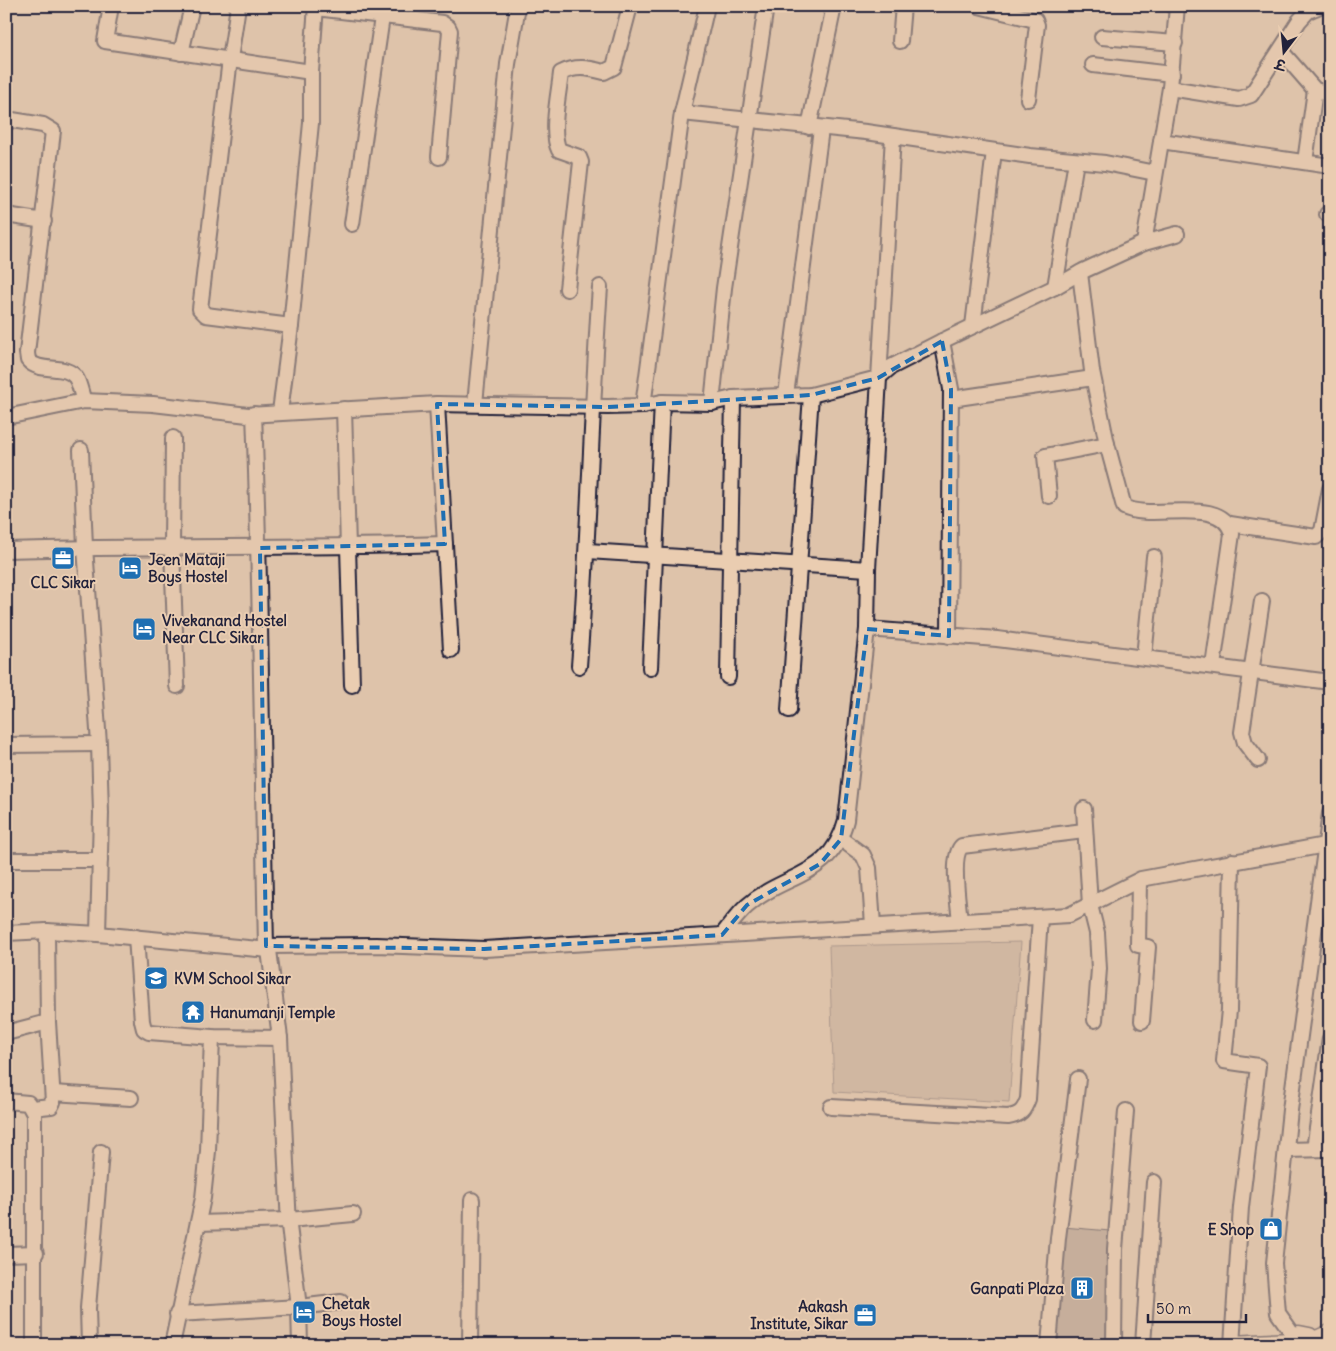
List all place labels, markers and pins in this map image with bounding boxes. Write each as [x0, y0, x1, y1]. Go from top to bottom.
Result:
office icon: CLC Sikar [50, 545, 76, 571]
place label: Jeen Mataji Boys Hostel [148, 550, 228, 587]
hotel icon: Jeen Mataji Boys Hostel [117, 555, 143, 581]
place label: CLC Sikar [31, 573, 96, 592]
place label: Vivekanand Hostel Near CLC Sikar [162, 611, 287, 647]
hotel icon: Vivekanand Hostel Near CLC Sikar [131, 616, 157, 642]
school or university icon: KVM School Sikar [143, 965, 169, 991]
place label: KVM School Sikar [174, 969, 292, 988]
temple icon: Hanumanji Temple [180, 999, 206, 1025]
place label: Hanumanji Temple [210, 1003, 335, 1023]
shop icon: E Shop [1258, 1216, 1284, 1242]
place label: E Shop [1208, 1220, 1254, 1240]
building icon: Ganpati Plaza [1069, 1275, 1095, 1301]
place label: Ganpati Plaza [970, 1279, 1064, 1299]
place label: Chetak Boys Hostel [322, 1294, 402, 1331]
place label: Aakash Institute, Sikar [750, 1297, 849, 1333]
hotel icon: Chetak Boys Hostel [291, 1299, 317, 1325]
office icon: Aakash Institute, Sikar [852, 1302, 878, 1328]

